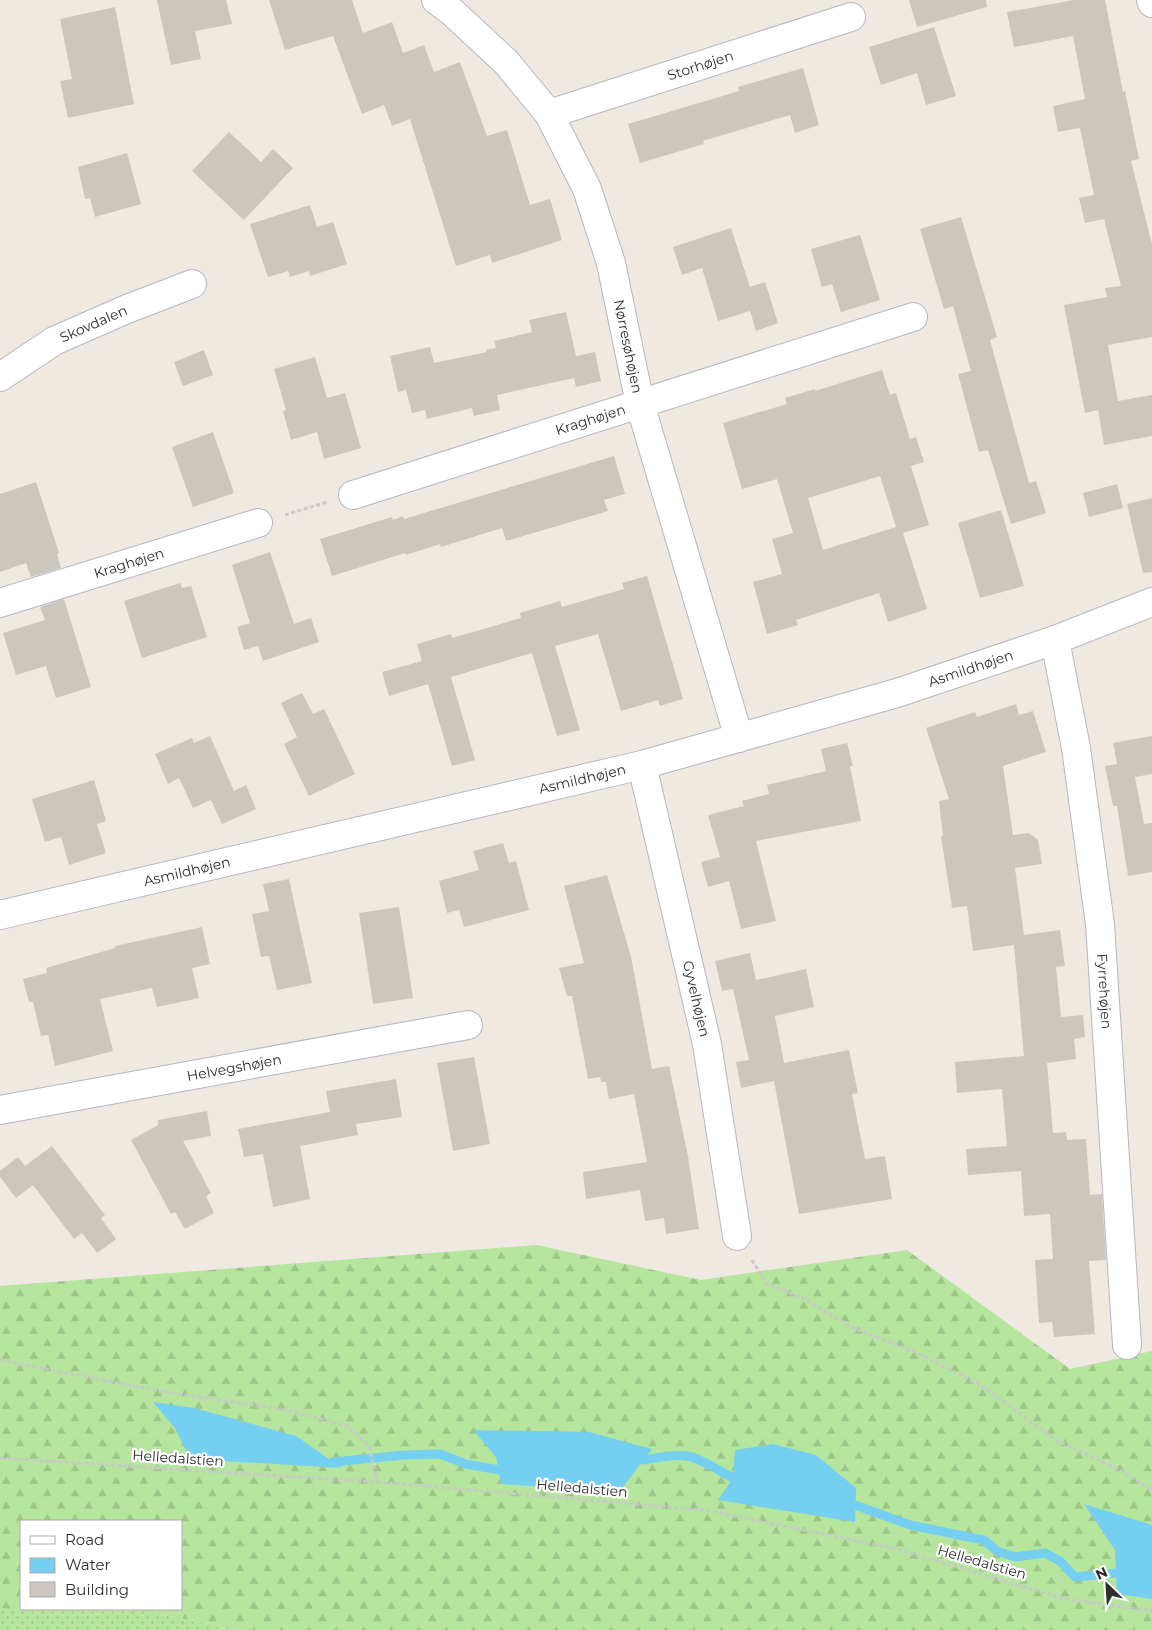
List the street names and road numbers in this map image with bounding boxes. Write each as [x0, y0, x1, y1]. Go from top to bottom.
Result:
street label: Storhøjen [665, 46, 736, 84]
street label: Nørresøhøjen [610, 298, 647, 395]
street label: Skovdalen [57, 301, 130, 346]
street label: Kraghøjen [553, 400, 628, 439]
street label: Kraghøjen [92, 544, 166, 582]
street label: Asmildhøjen [926, 646, 1016, 691]
street label: Asmildhøjen [537, 760, 628, 798]
street label: Asmildhøjen [142, 852, 232, 890]
street label: Fyrrehøjen [1093, 953, 1116, 1030]
street label: Gyvelhøjen [679, 959, 714, 1039]
street label: Helvegshøjen [185, 1050, 283, 1085]
street label: Helledalstien [132, 1446, 224, 1470]
street label: Helledalstien [536, 1475, 628, 1501]
street label: Helledalstien [936, 1541, 1028, 1583]

